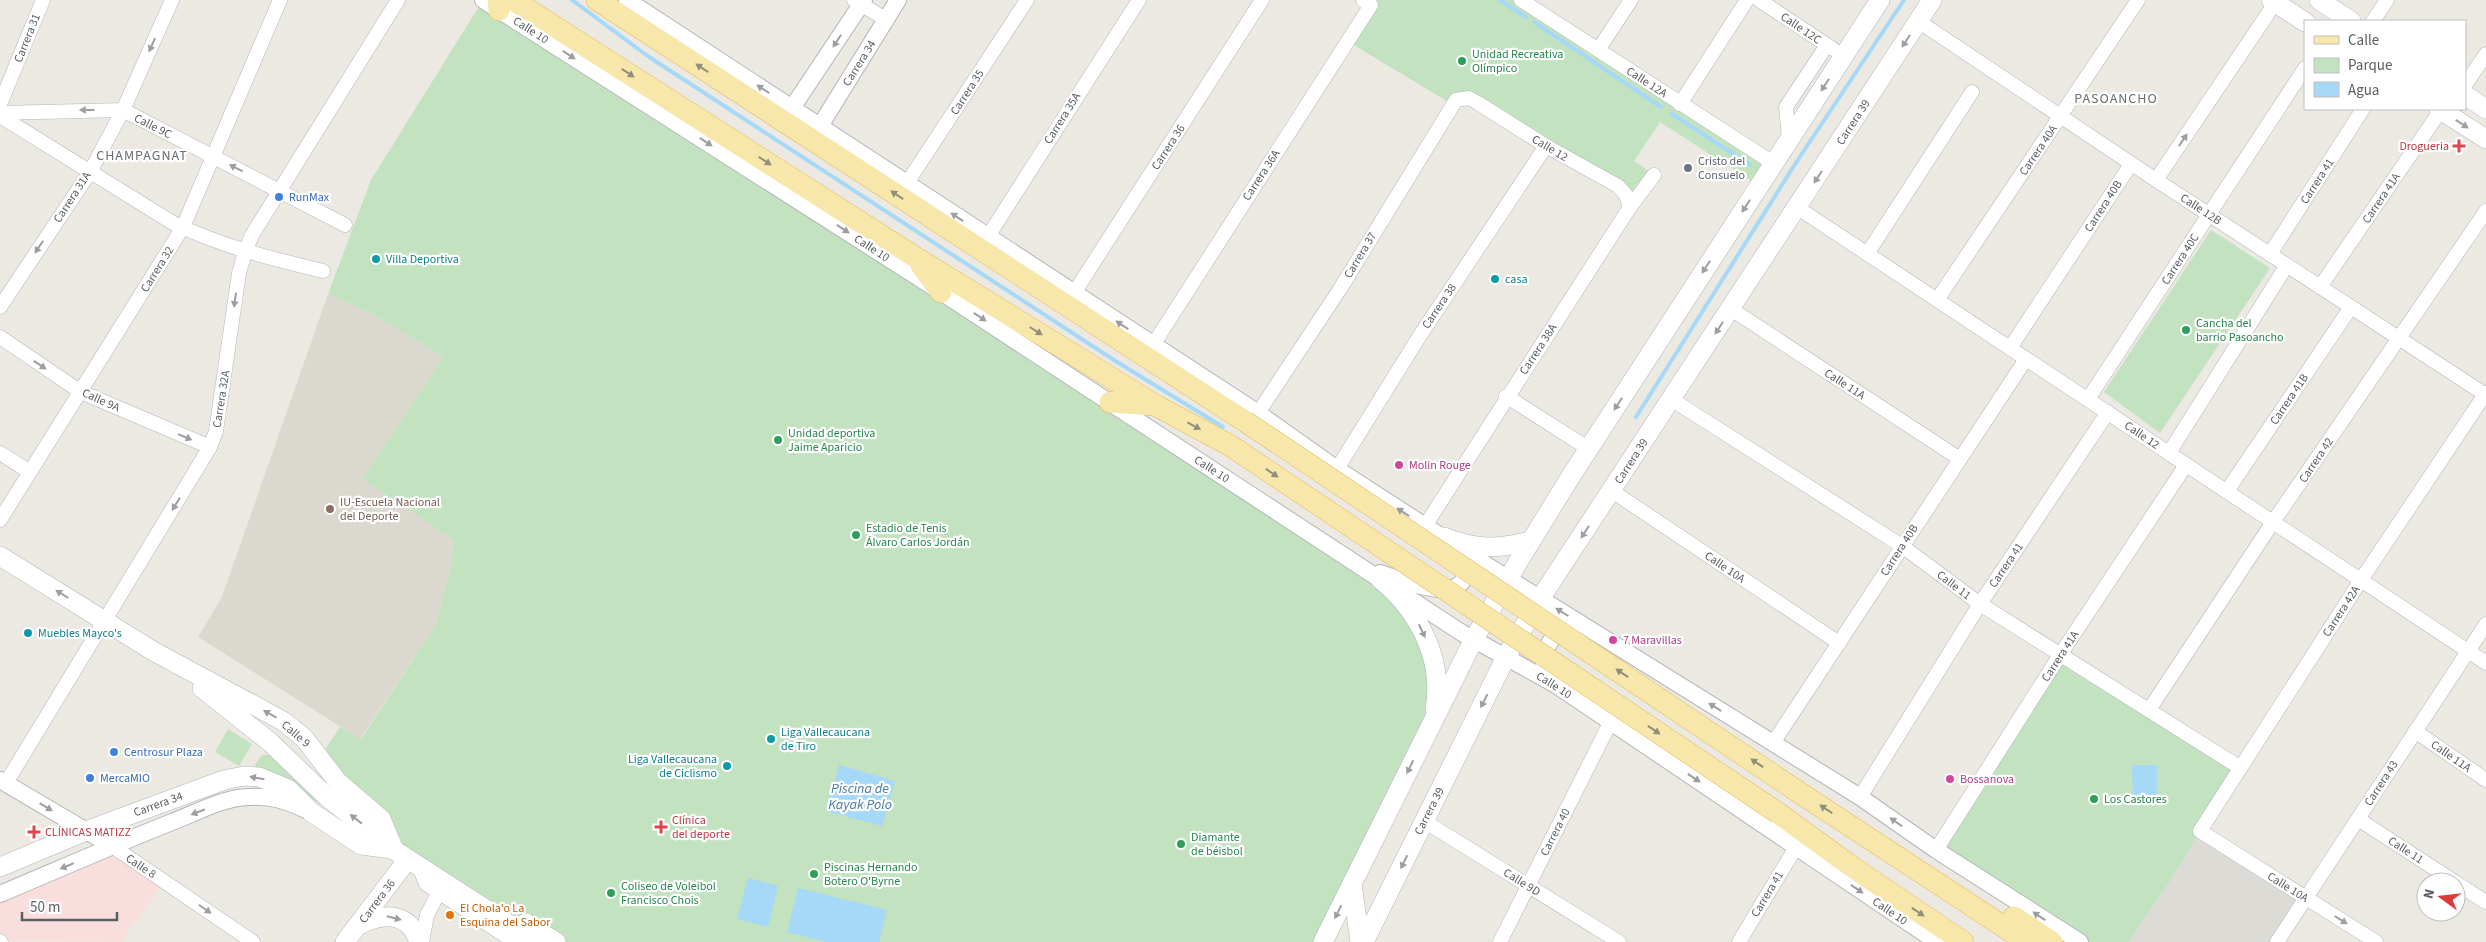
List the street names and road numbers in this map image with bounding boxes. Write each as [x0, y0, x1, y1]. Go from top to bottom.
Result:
street label: Calle 12C [1777, 8, 1825, 48]
street label: Carrera 31 [10, 11, 45, 65]
street label: Calle 10 [510, 13, 552, 48]
street label: Carrera 34 [839, 37, 880, 90]
street label: Calle 12A [1623, 63, 1671, 102]
street label: Carrera 35 [946, 66, 989, 118]
street label: Carrera 35A [1040, 89, 1085, 147]
street label: Carrera 39 [1832, 96, 1875, 148]
street label: Calle 9C [131, 110, 175, 143]
street label: Carrera 36 [1147, 121, 1190, 173]
street label: Carrera 40A [2015, 121, 2062, 179]
street label: Calle 12 [1529, 131, 1571, 166]
street label: Carrera 36A [1239, 146, 1285, 204]
street label: Carrera 41 [2296, 155, 2339, 207]
street label: Carrera 31A [50, 168, 96, 226]
street label: Carrera 41A [2358, 169, 2405, 227]
street label: Carrera 40B [2080, 177, 2126, 235]
street label: Calle 12B [2177, 190, 2225, 229]
street label: Carrera 37 [1340, 229, 1381, 282]
street label: Carrera 40C [2157, 230, 2203, 288]
street label: Calle 10 [851, 231, 893, 266]
street label: Carrera 32 [137, 243, 178, 296]
street label: Carrera 38 [1418, 280, 1461, 332]
street label: Carrera 38A [1516, 320, 1562, 378]
street label: Calle 11A [1821, 365, 1869, 404]
street label: Carrera 32A [209, 369, 234, 429]
street label: Carrera 41B [2266, 370, 2313, 428]
street label: Calle 9A [79, 385, 123, 417]
street label: Calle 12 [2121, 417, 2163, 453]
street label: Carrera 42 [2295, 434, 2338, 486]
street label: Carrera 39 [1610, 435, 1653, 487]
street label: Calle 10 [1191, 452, 1233, 487]
street label: Carrera 40B [1876, 521, 1922, 579]
street label: Carrera 41 [1985, 539, 2028, 591]
street label: Calle 10A [1701, 548, 1749, 588]
street label: Calle 11 [1933, 567, 1975, 604]
street label: Carrera 42A [2319, 582, 2365, 640]
street label: Carrera 41A [2038, 627, 2084, 685]
street label: Calle 10 [1533, 668, 1575, 703]
street label: Calle 9 [278, 717, 314, 752]
street label: Calle 11A [2427, 736, 2475, 777]
street label: Carrera 43 [2360, 757, 2403, 809]
street label: Carrera 39 [1410, 784, 1449, 838]
street label: Carrera 34 [131, 788, 185, 821]
street label: Carrera 40 [1536, 805, 1575, 859]
street label: Calle 11 [2385, 833, 2427, 868]
street label: Calle 8 [122, 850, 159, 883]
street label: Calle 9D [1500, 864, 1544, 900]
street label: Carrera 41 [1747, 868, 1788, 921]
street label: Calle 10A [2264, 868, 2312, 907]
street label: Carrera 36 [355, 876, 400, 927]
street label: Calle 10 [1869, 893, 1911, 929]

